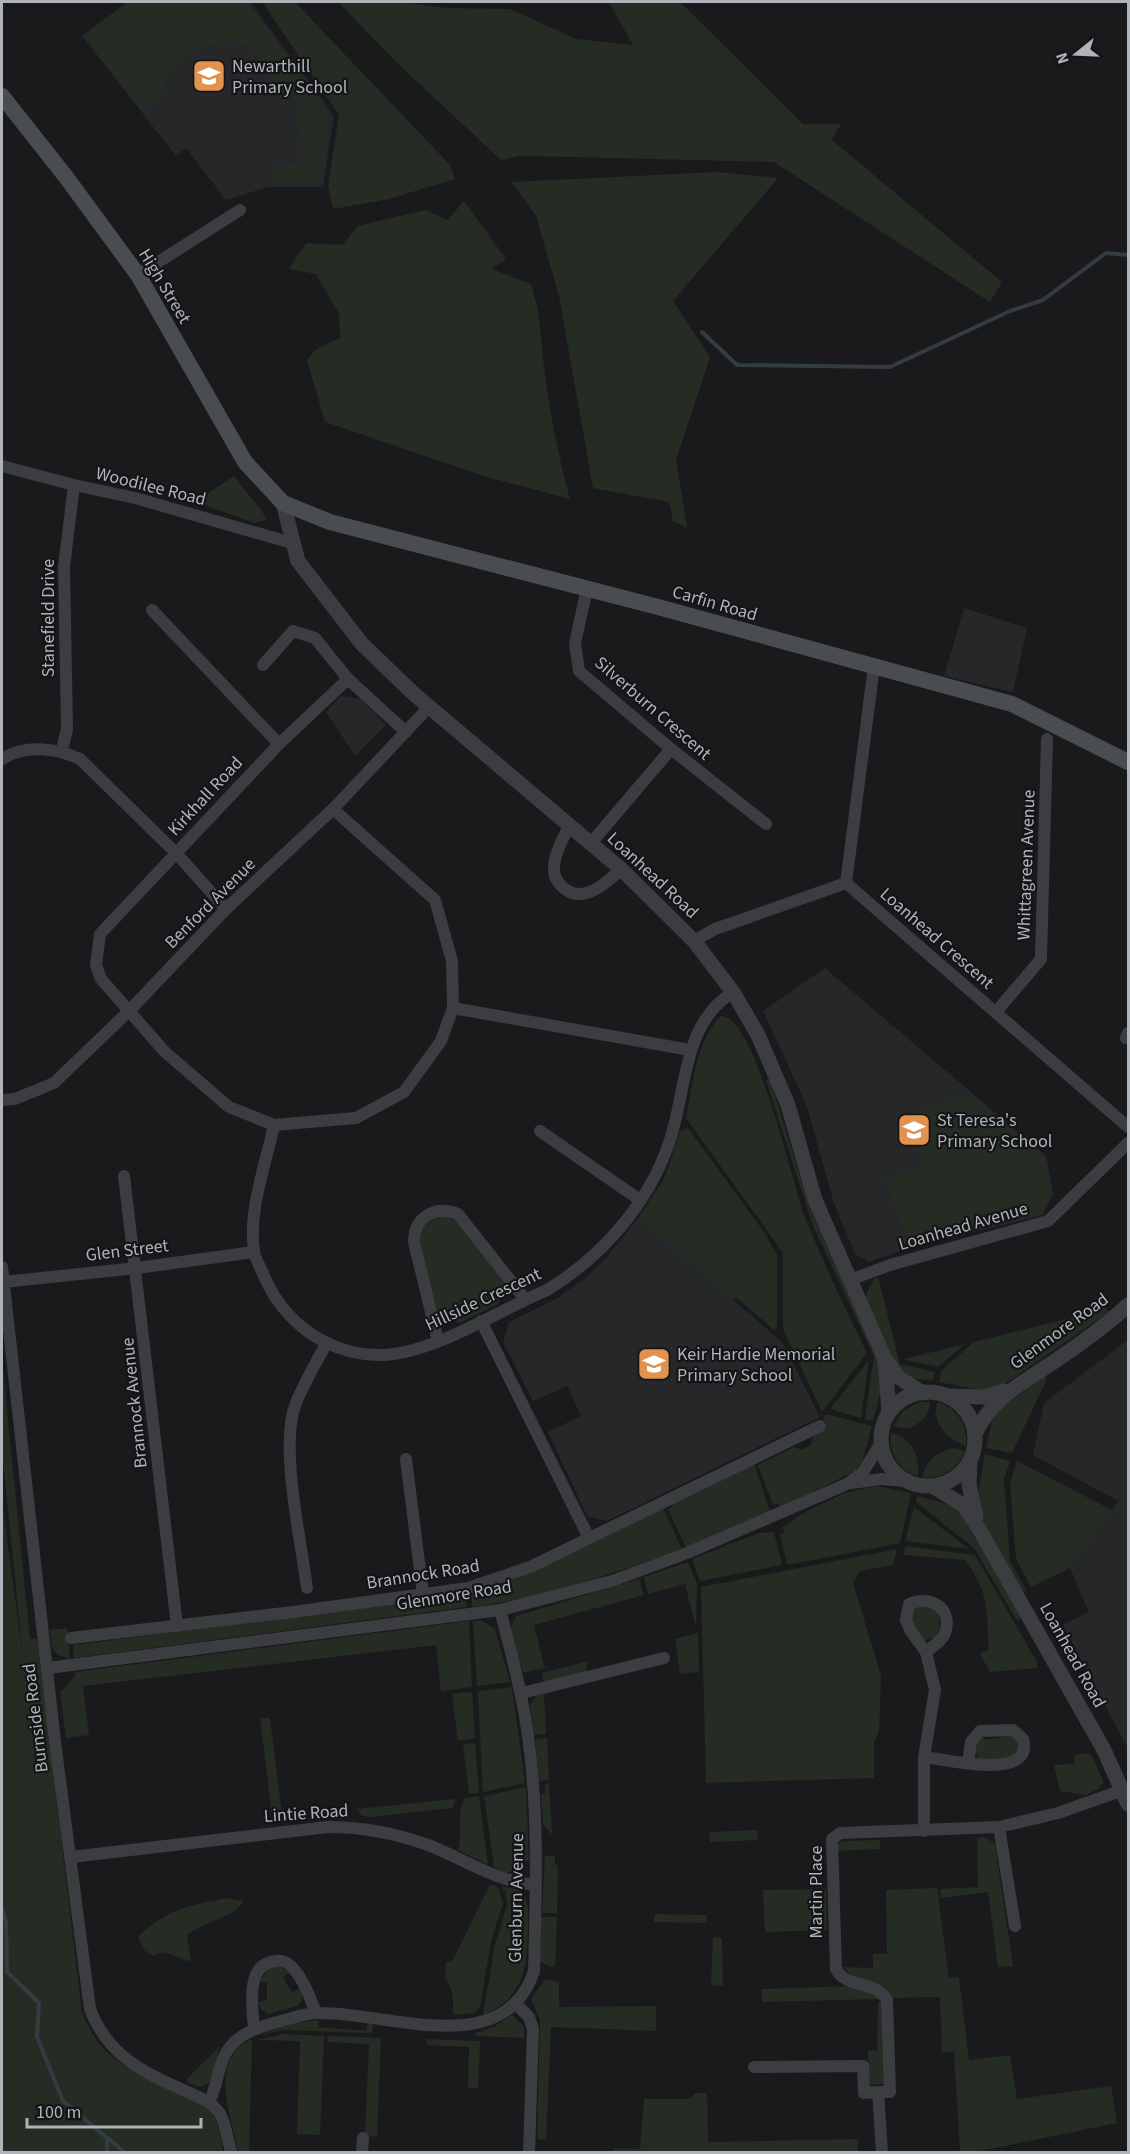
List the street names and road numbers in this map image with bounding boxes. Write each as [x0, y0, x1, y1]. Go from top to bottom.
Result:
street label: High Street [132, 244, 197, 329]
street label: Woodilee Road [93, 461, 209, 512]
street label: Stanefield Drive [36, 559, 61, 677]
street label: Carfin Road [669, 579, 760, 628]
street label: Silverburn Crescent [589, 651, 716, 766]
street label: Kirkhall Road [162, 751, 249, 842]
street label: Whittagreen Avenue [1011, 789, 1042, 941]
street label: Loanhead Road [601, 826, 704, 924]
street label: Benford Avenue [159, 852, 261, 954]
street label: Loanhead Crescent [874, 882, 999, 995]
street label: Loanhead Avenue [895, 1196, 1031, 1257]
street label: Glen Street [84, 1233, 170, 1268]
street label: Hillside Crescent [421, 1262, 545, 1337]
street label: Glenmore Road [1005, 1287, 1114, 1376]
street label: Brannock Avenue [115, 1336, 154, 1469]
street label: Brannock Road [365, 1553, 481, 1596]
street label: Glenmore Road [395, 1574, 514, 1617]
street label: Loanhead Road [1033, 1598, 1112, 1712]
street label: Burnside Road [16, 1662, 55, 1774]
street label: Lintie Road [263, 1798, 349, 1829]
street label: Glenburn Avenue [503, 1833, 530, 1963]
street label: Martin Place [804, 1845, 829, 1938]

